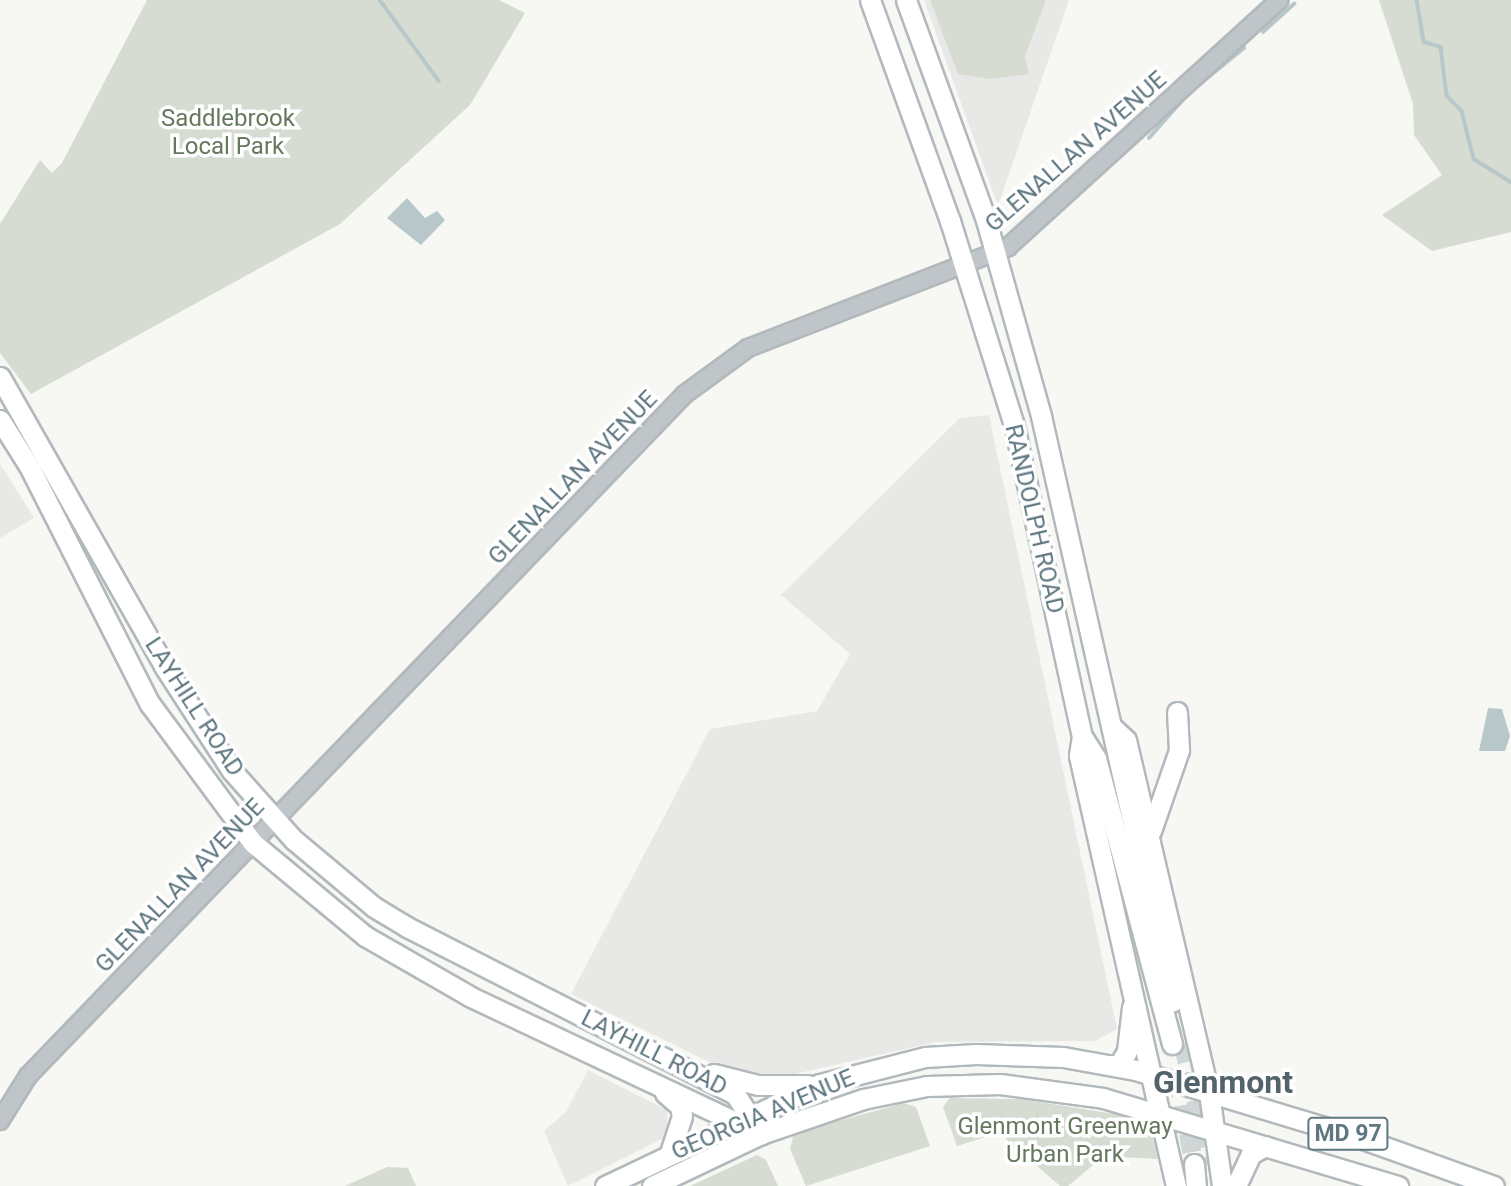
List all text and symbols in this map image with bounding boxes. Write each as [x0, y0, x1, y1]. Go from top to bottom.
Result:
street label: GLENALLAN AVENUE [980, 65, 1172, 239]
park label: Saddlebrook Local Park [161, 105, 295, 161]
street label: GLENALLAN AVENUE [483, 385, 663, 571]
street label: RANDOLPH ROAD [998, 422, 1070, 616]
street label: LAYHILL ROAD [138, 632, 250, 782]
street label: GLENALLAN AVENUE [90, 793, 270, 979]
street label: LAYHILL ROAD [576, 1004, 732, 1102]
street label: GEORGIA AVENUE [667, 1063, 859, 1167]
district label: Glenmont [1153, 1063, 1293, 1101]
park label: Glenmont Greenway Urban Park [957, 1113, 1173, 1169]
road number: MD 97 [1306, 1114, 1390, 1154]

